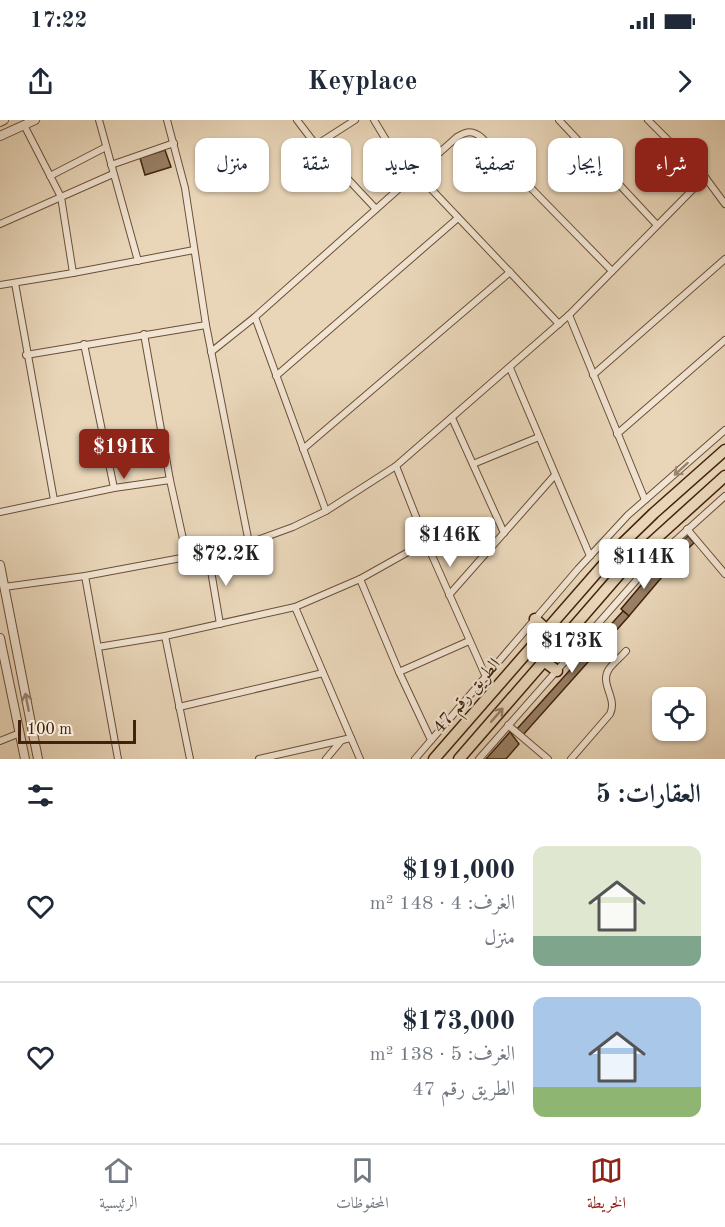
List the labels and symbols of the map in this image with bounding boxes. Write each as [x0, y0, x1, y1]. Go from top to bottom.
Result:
pin: $191K [82, 429, 166, 480]
one-way arrow [674, 462, 689, 476]
pin: $146K [408, 517, 492, 568]
pin: $72.2K [177, 536, 275, 587]
pin: $114K [602, 539, 686, 590]
pin: $173K [530, 623, 614, 674]
street label: الطريق رقم 47 [430, 655, 509, 741]
one-way arrow [21, 692, 32, 712]
one-way arrow [490, 708, 504, 723]
scale bar [18, 717, 136, 744]

